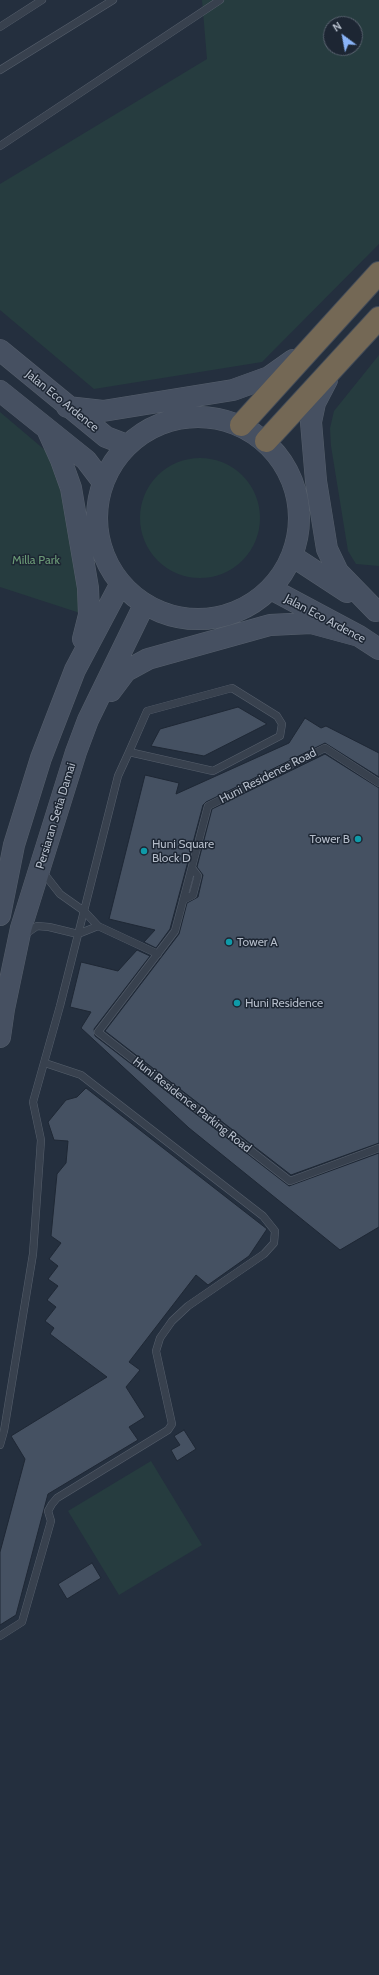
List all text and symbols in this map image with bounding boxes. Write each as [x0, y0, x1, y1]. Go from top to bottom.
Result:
north arrow [323, 16, 363, 56]
text: N [330, 19, 344, 35]
street label: Jalan Eco Ardence [23, 367, 101, 435]
park label: Milla Park [12, 553, 60, 567]
street label: Jalan Eco Ardence [282, 592, 368, 646]
street label: Huni Residence Road [217, 745, 319, 807]
street label: Persiaran Setia Damai [33, 761, 79, 871]
place label: Tower B [310, 832, 350, 846]
marker: Tower B [353, 834, 363, 844]
place label: Huni Square Block D [152, 837, 214, 865]
marker: Huni Square Block D [139, 846, 149, 856]
place label: Tower A [237, 935, 278, 949]
marker: Tower A [224, 937, 234, 947]
place label: Huni Residence [245, 996, 323, 1010]
marker: Huni Residence [232, 998, 242, 1008]
street label: Huni Residence Parking Road [130, 1054, 254, 1156]

